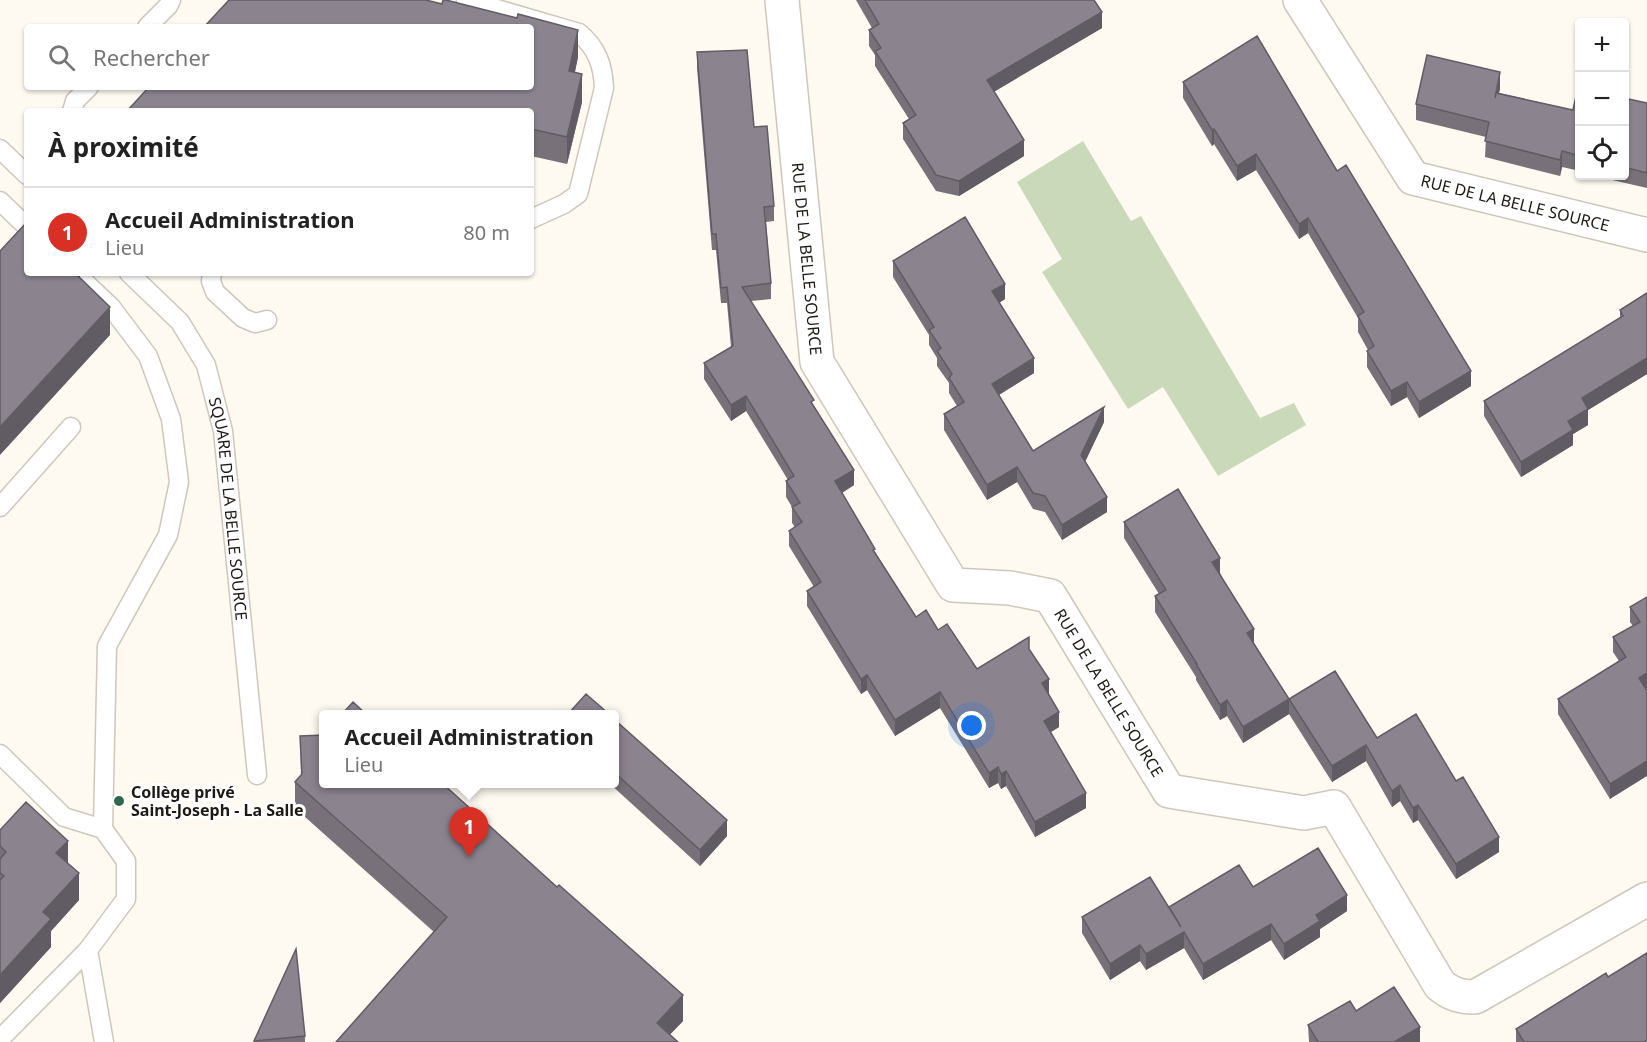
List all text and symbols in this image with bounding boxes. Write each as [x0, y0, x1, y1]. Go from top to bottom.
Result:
map controls [1575, 18, 1629, 180]
button: + [1575, 18, 1629, 72]
search box [24, 24, 534, 90]
icon: search [45, 41, 78, 74]
text: Rechercher [93, 42, 210, 72]
button: − [1575, 72, 1629, 126]
button: locate [1575, 126, 1629, 180]
text: À proximité [48, 129, 199, 165]
street label: RUE DE LA BELLE SOURCE [787, 161, 827, 356]
street label: RUE DE LA BELLE SOURCE [1419, 169, 1612, 236]
text: Accueil Administration [105, 204, 355, 234]
text: 1 [62, 219, 73, 246]
text: 80 m [463, 219, 510, 246]
text: Lieu [105, 234, 144, 261]
street label: SQUARE DE LA BELLE SOURCE [204, 395, 253, 621]
street label: RUE DE LA BELLE SOURCE [1049, 604, 1169, 781]
popup [319, 710, 619, 788]
your location [957, 711, 986, 740]
text: Accueil Administration [344, 721, 594, 751]
text: Lieu [344, 751, 383, 778]
place label: Collège privé Saint-Joseph - La Salle [131, 781, 304, 821]
marker: Collège privé Saint-Joseph - La Salle [112, 794, 126, 808]
pin: 1 [450, 808, 488, 857]

